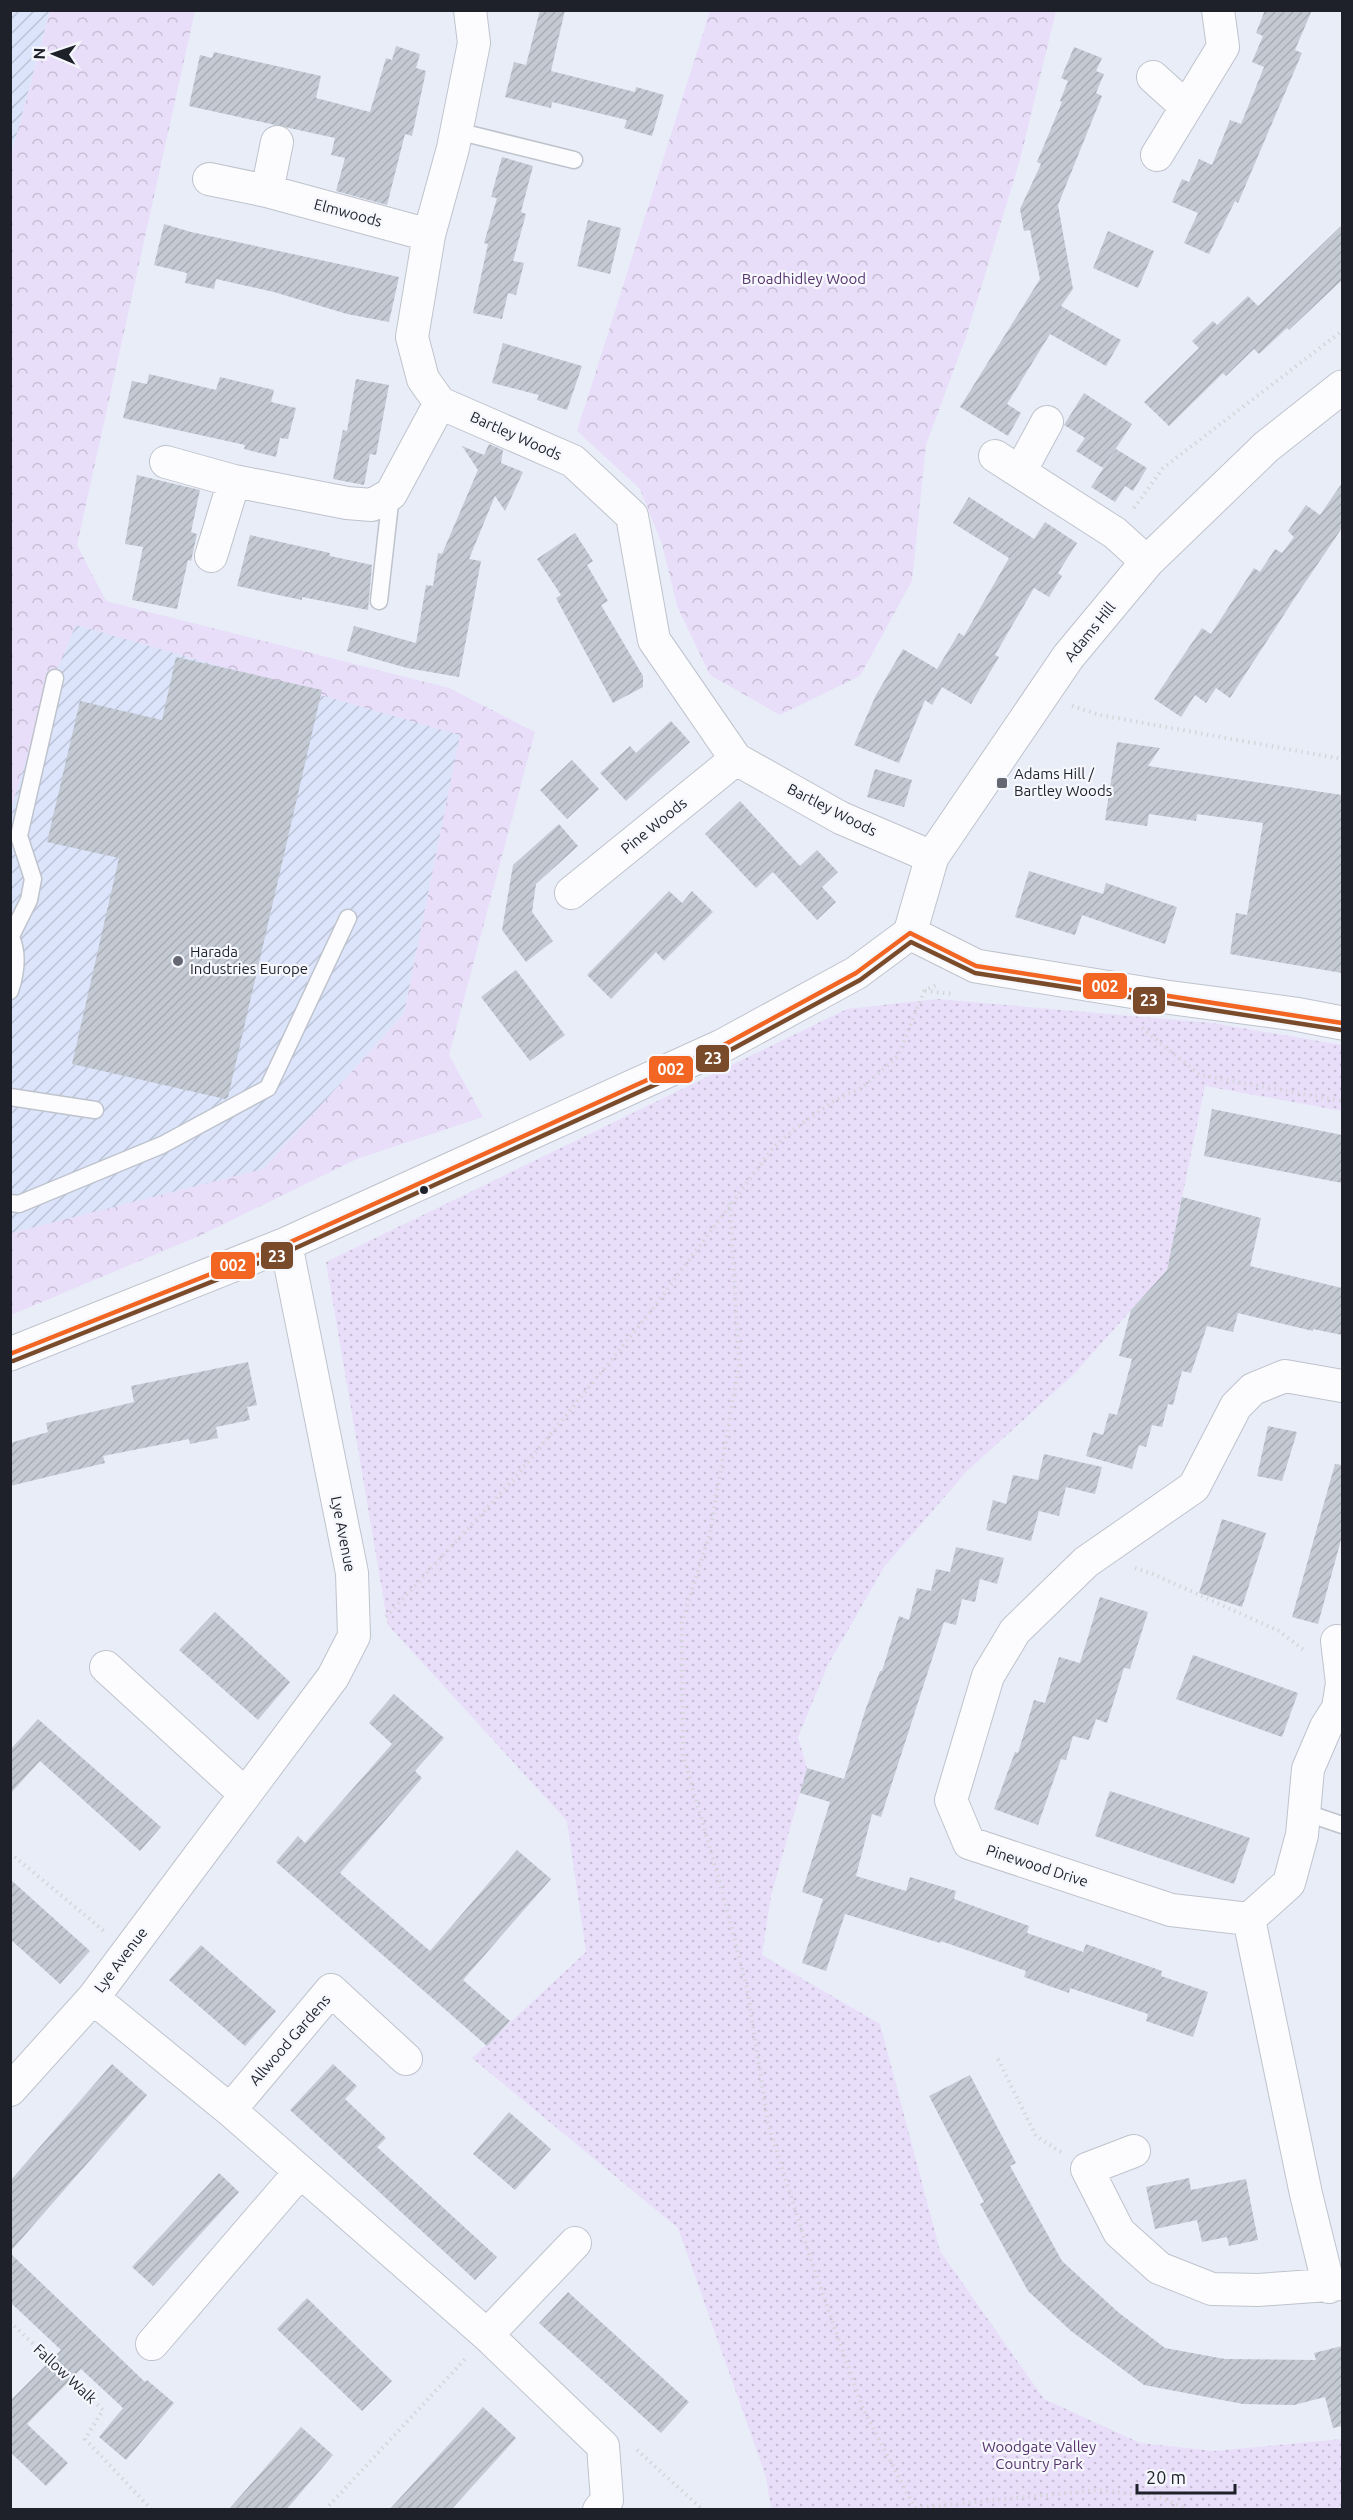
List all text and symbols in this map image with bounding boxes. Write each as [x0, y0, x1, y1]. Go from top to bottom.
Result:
north arrow [24, 24, 84, 84]
text: N [30, 47, 48, 60]
street label: Elmwoods [312, 195, 384, 230]
park label: Broadhidley Wood [742, 270, 866, 287]
street label: Bartley Woods [468, 408, 565, 463]
street label: Adams Hill [1061, 599, 1119, 665]
place label: Adams Hill / Bartley Woods [1014, 765, 1112, 799]
marker: Adams Hill / Bartley Woods [995, 776, 1009, 790]
street label: Bartley Woods [785, 780, 880, 839]
street label: Pine Woods [617, 794, 690, 857]
place label: Harada Industries Europe [190, 943, 308, 977]
marker: Harada Industries Europe [171, 954, 185, 968]
line badge: 002 [1082, 972, 1128, 1000]
text: 002 [1091, 977, 1119, 995]
line badge: 23 [1132, 986, 1166, 1015]
text: 23 [1140, 991, 1158, 1009]
line badge: 23 [695, 1044, 730, 1073]
text: 23 [704, 1049, 722, 1067]
line badge: 002 [648, 1055, 694, 1084]
text: 002 [657, 1060, 685, 1078]
unlabelled marker [418, 1184, 430, 1196]
line badge: 23 [260, 1241, 294, 1270]
text: 23 [268, 1247, 286, 1265]
line badge: 002 [210, 1251, 256, 1280]
text: 002 [219, 1256, 247, 1274]
street label: Lye Avenue [328, 1495, 359, 1573]
street label: Pinewood Drive [984, 1841, 1090, 1890]
street label: Lye Avenue [91, 1924, 151, 1996]
street label: Allwood Gardens [246, 1991, 334, 2088]
street label: Fallow Walk [30, 2340, 101, 2407]
park label: Woodgate Valley Country Park [982, 2438, 1096, 2472]
scale bar [1137, 2457, 1234, 2495]
text: 20 m [1146, 2467, 1186, 2487]

